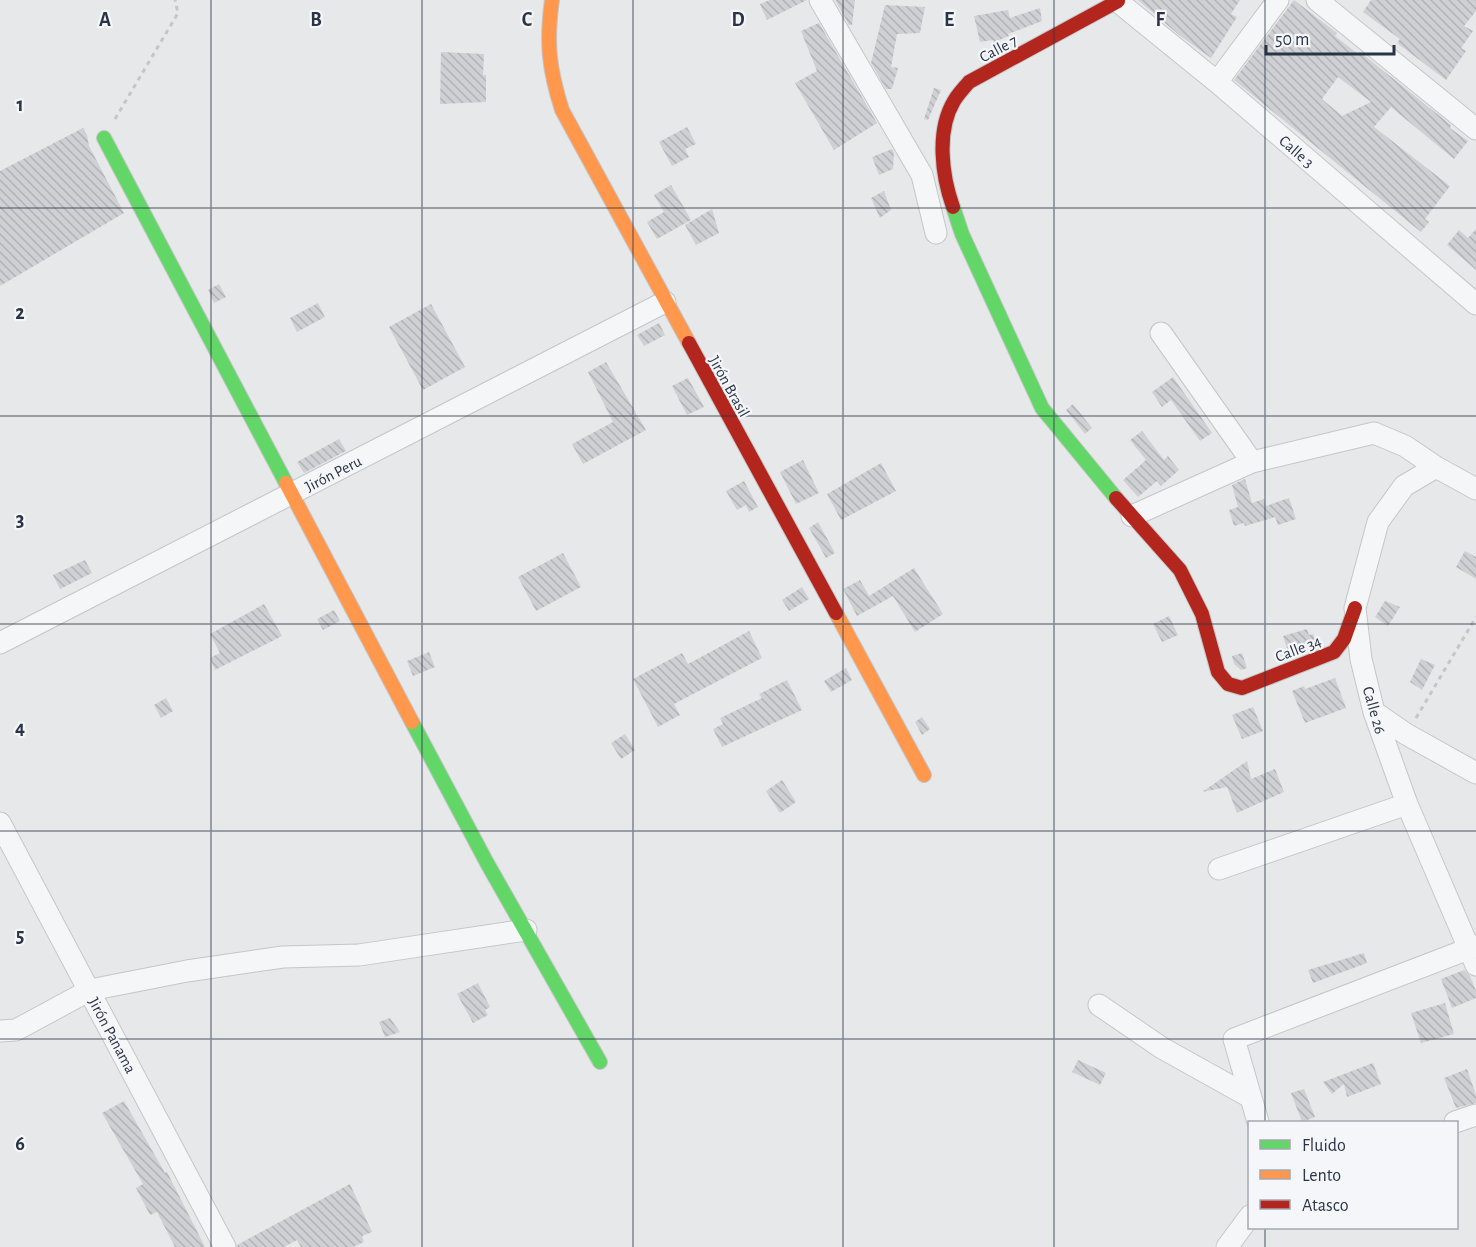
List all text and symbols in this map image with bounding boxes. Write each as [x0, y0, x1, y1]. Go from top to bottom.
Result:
text: A [99, 10, 111, 30]
text: B [310, 10, 322, 30]
text: C [522, 10, 533, 30]
text: D [731, 10, 745, 30]
text: E [944, 10, 954, 30]
text: F [1155, 10, 1165, 30]
scale bar [1266, 18, 1394, 56]
text: 50 m [1275, 31, 1309, 49]
street label: Calle 7 [977, 32, 1020, 65]
text: 1 [16, 95, 24, 115]
street label: Calle 3 [1276, 133, 1317, 171]
text: 2 [15, 303, 25, 323]
street label: Jirón Brasil [706, 353, 752, 420]
street label: Jirón Peru [303, 453, 364, 495]
text: 3 [16, 510, 24, 530]
street label: Calle 34 [1273, 633, 1324, 665]
street label: Calle 26 [1360, 685, 1388, 736]
text: 4 [15, 718, 25, 738]
text: 5 [16, 926, 24, 946]
street label: Jirón Panama [85, 995, 139, 1076]
legend [1248, 1121, 1458, 1229]
text: 6 [15, 1134, 25, 1154]
text: Fluido [1302, 1137, 1346, 1155]
text: Lento [1302, 1167, 1341, 1185]
text: Atasco [1302, 1197, 1349, 1215]

